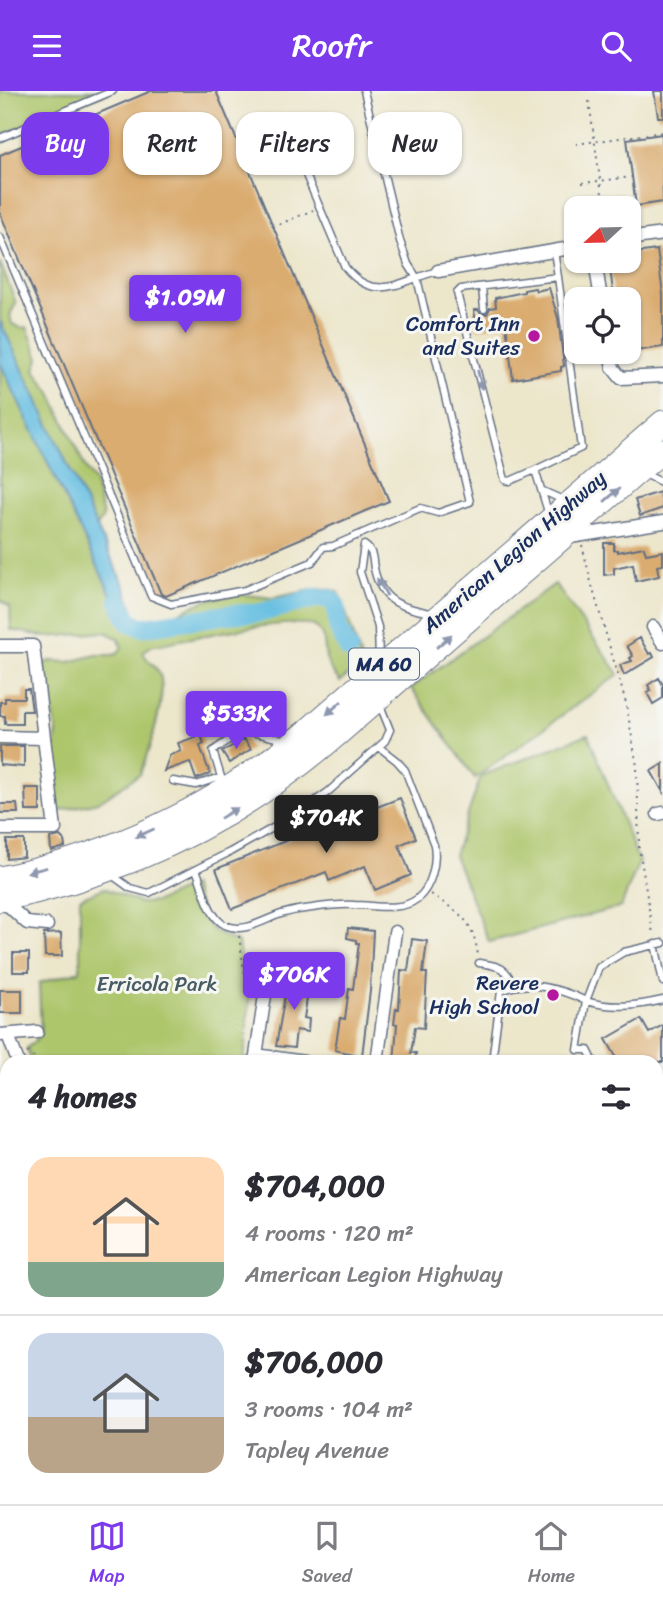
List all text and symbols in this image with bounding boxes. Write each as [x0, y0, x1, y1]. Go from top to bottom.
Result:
text: Roofr [292, 17, 371, 74]
icon: menu [28, 27, 66, 65]
icon: search [597, 27, 635, 65]
chip: Buy [21, 112, 109, 175]
chip: Rent [123, 112, 222, 175]
chip: Filters [236, 112, 354, 175]
chip: New [368, 112, 462, 175]
north arrow [564, 196, 640, 273]
map controls [564, 196, 641, 364]
pin: $1.09M [128, 275, 242, 335]
text: $1.09M [145, 277, 225, 318]
button: locate [564, 287, 641, 364]
place label: Comfort Inn and Suites [406, 305, 520, 367]
marker: Comfort Inn and Suites [526, 328, 542, 344]
one-way arrow [475, 369, 486, 391]
street label: American Legion Highway [412, 460, 615, 644]
one-way arrow [603, 487, 621, 503]
one-way arrow [376, 577, 388, 596]
one-way arrow [435, 633, 453, 649]
road number: MA 60 [349, 649, 419, 679]
pin: $533K [187, 691, 285, 751]
text: $533K [202, 693, 270, 734]
one-way arrow [326, 700, 343, 715]
pin: $704K [277, 795, 375, 855]
text: $704K [290, 797, 362, 838]
one-way arrow [219, 807, 238, 820]
one-way arrow [135, 828, 156, 839]
one-way arrow [26, 865, 48, 876]
pin: $706K [245, 953, 343, 1012]
text: $706K [259, 954, 329, 995]
place label: Revere High School [429, 964, 540, 1026]
park label: Erricola Park [97, 965, 217, 1003]
marker: Revere High School [545, 987, 561, 1003]
text: 4 homes [28, 1070, 136, 1124]
icon: filters [597, 1078, 635, 1116]
text: $704,000 [245, 1159, 385, 1213]
icon: home [84, 1185, 168, 1269]
text: 4 rooms · 120 m² [245, 1213, 414, 1254]
text: American Legion Highway [245, 1254, 503, 1295]
text: $706,000 [245, 1335, 383, 1389]
icon: home [84, 1361, 168, 1445]
text: 3 rooms · 104 m² [245, 1389, 413, 1430]
text: Tapley Avenue [245, 1430, 389, 1471]
tab: Map [88, 1517, 126, 1592]
tab: Saved [302, 1517, 352, 1592]
tab: Home [528, 1517, 575, 1592]

